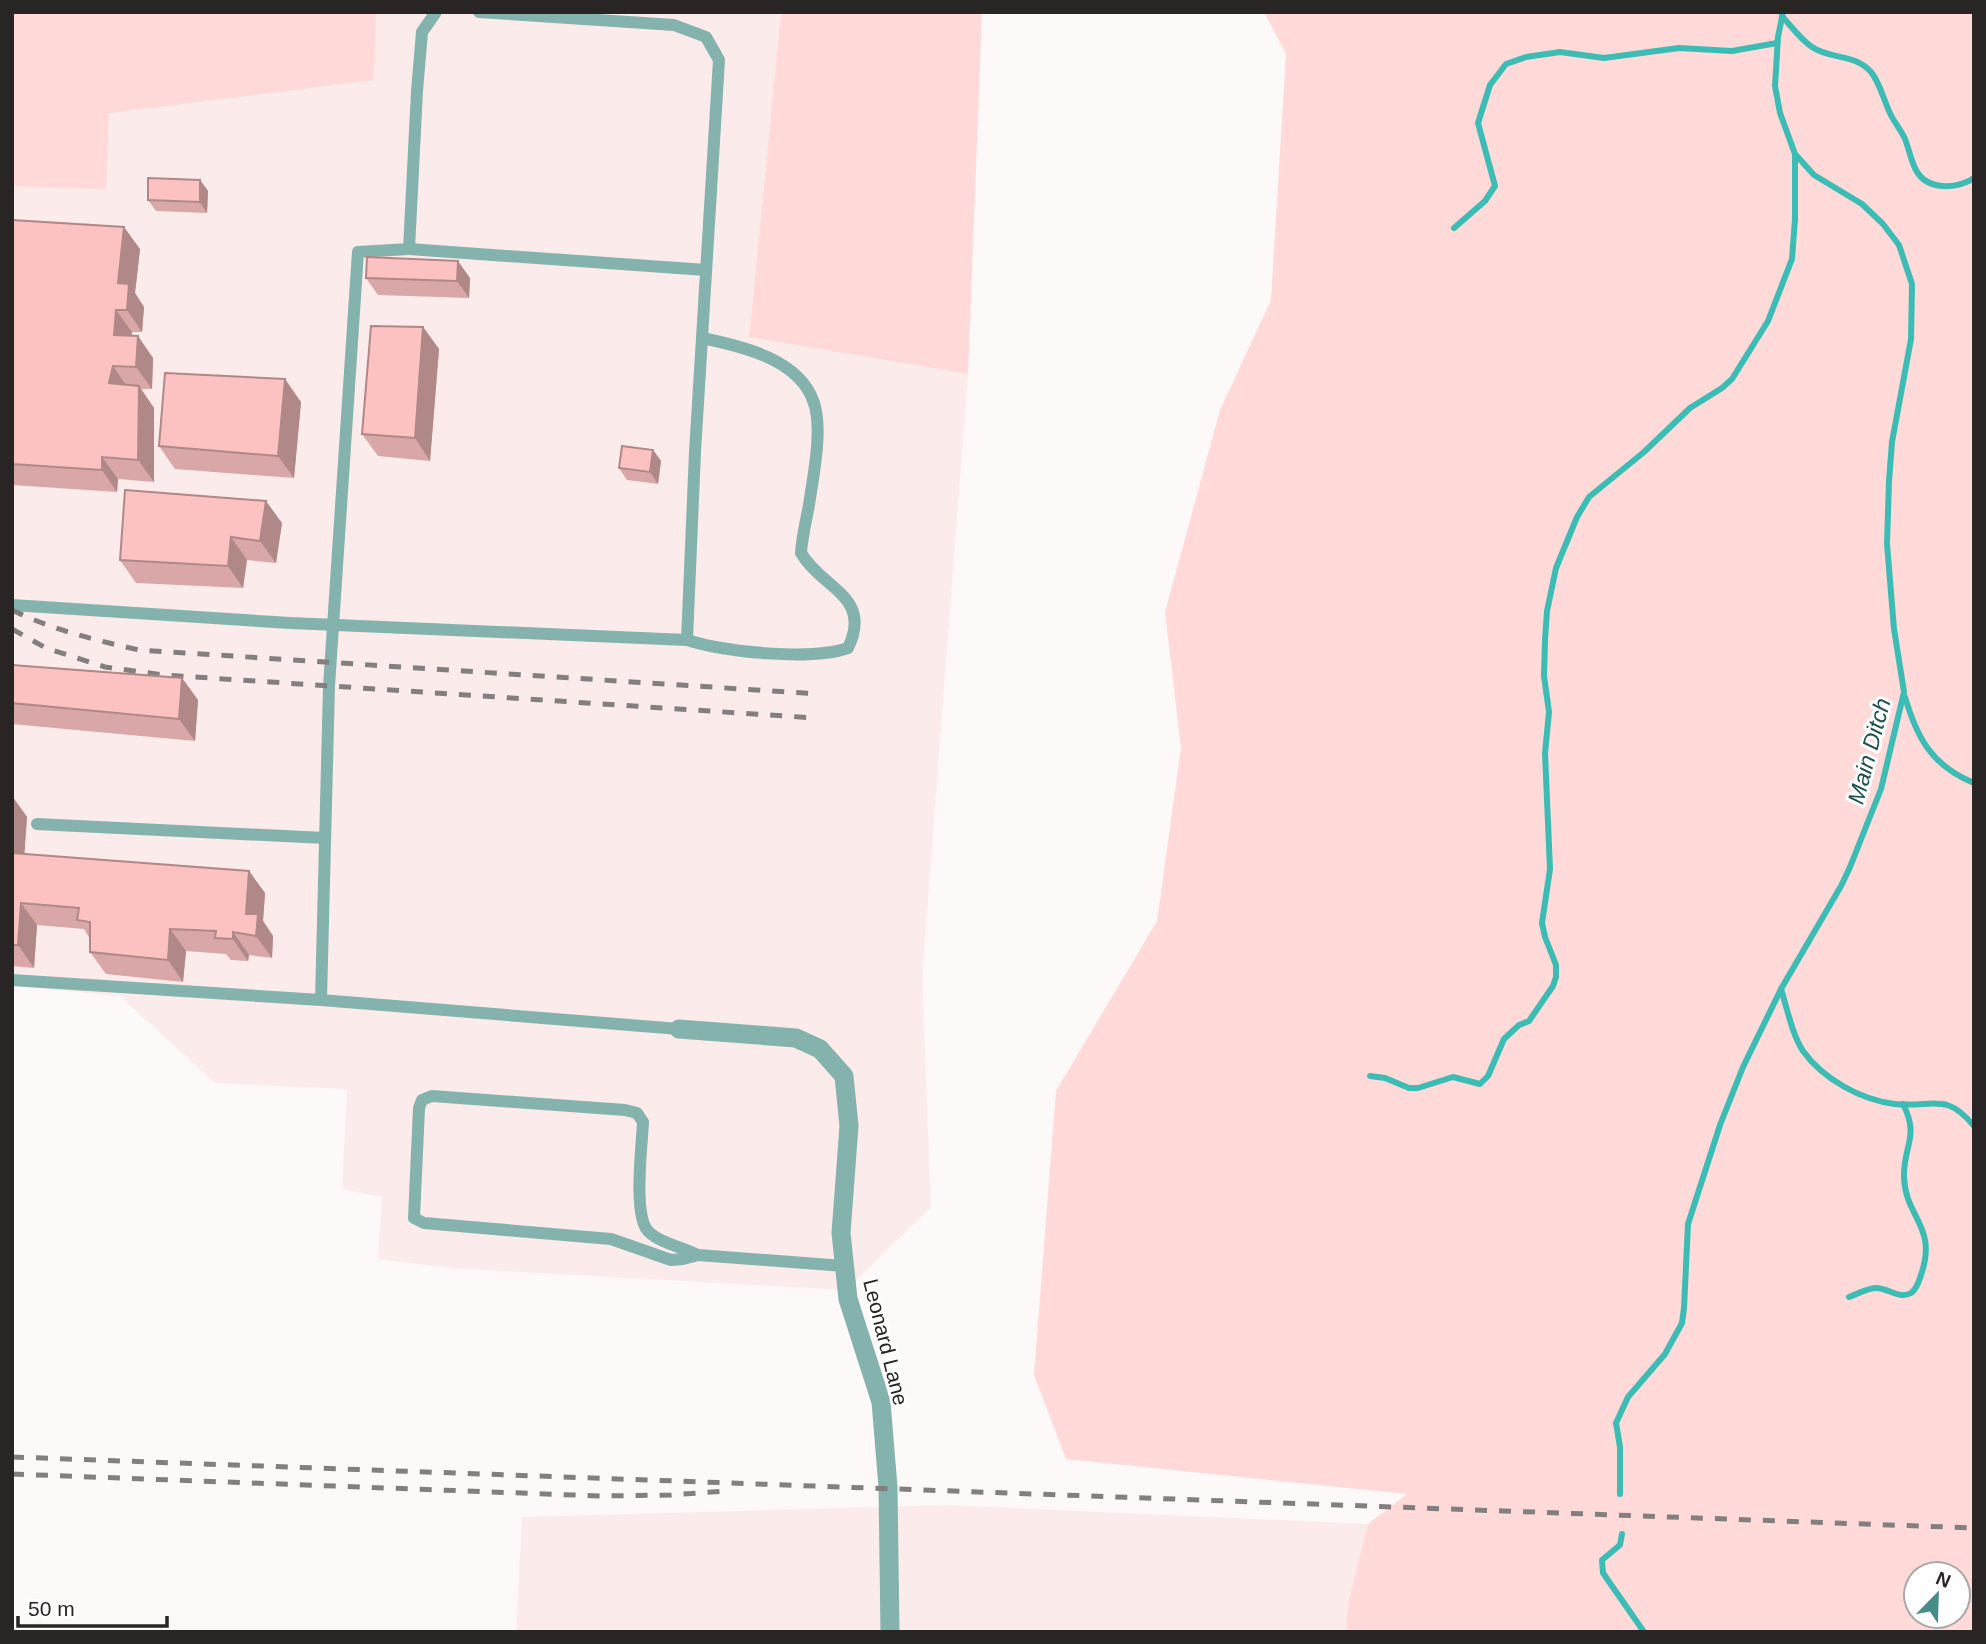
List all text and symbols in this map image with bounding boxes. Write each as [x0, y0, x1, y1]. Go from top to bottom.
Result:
water label: Main Ditch [1842, 695, 1896, 807]
street label: Leonard Lane [859, 1276, 913, 1408]
north arrow [1902, 1560, 1972, 1630]
text: N [1933, 1567, 1954, 1592]
scale bar [18, 1584, 166, 1628]
text: 50 m [28, 1597, 75, 1620]

